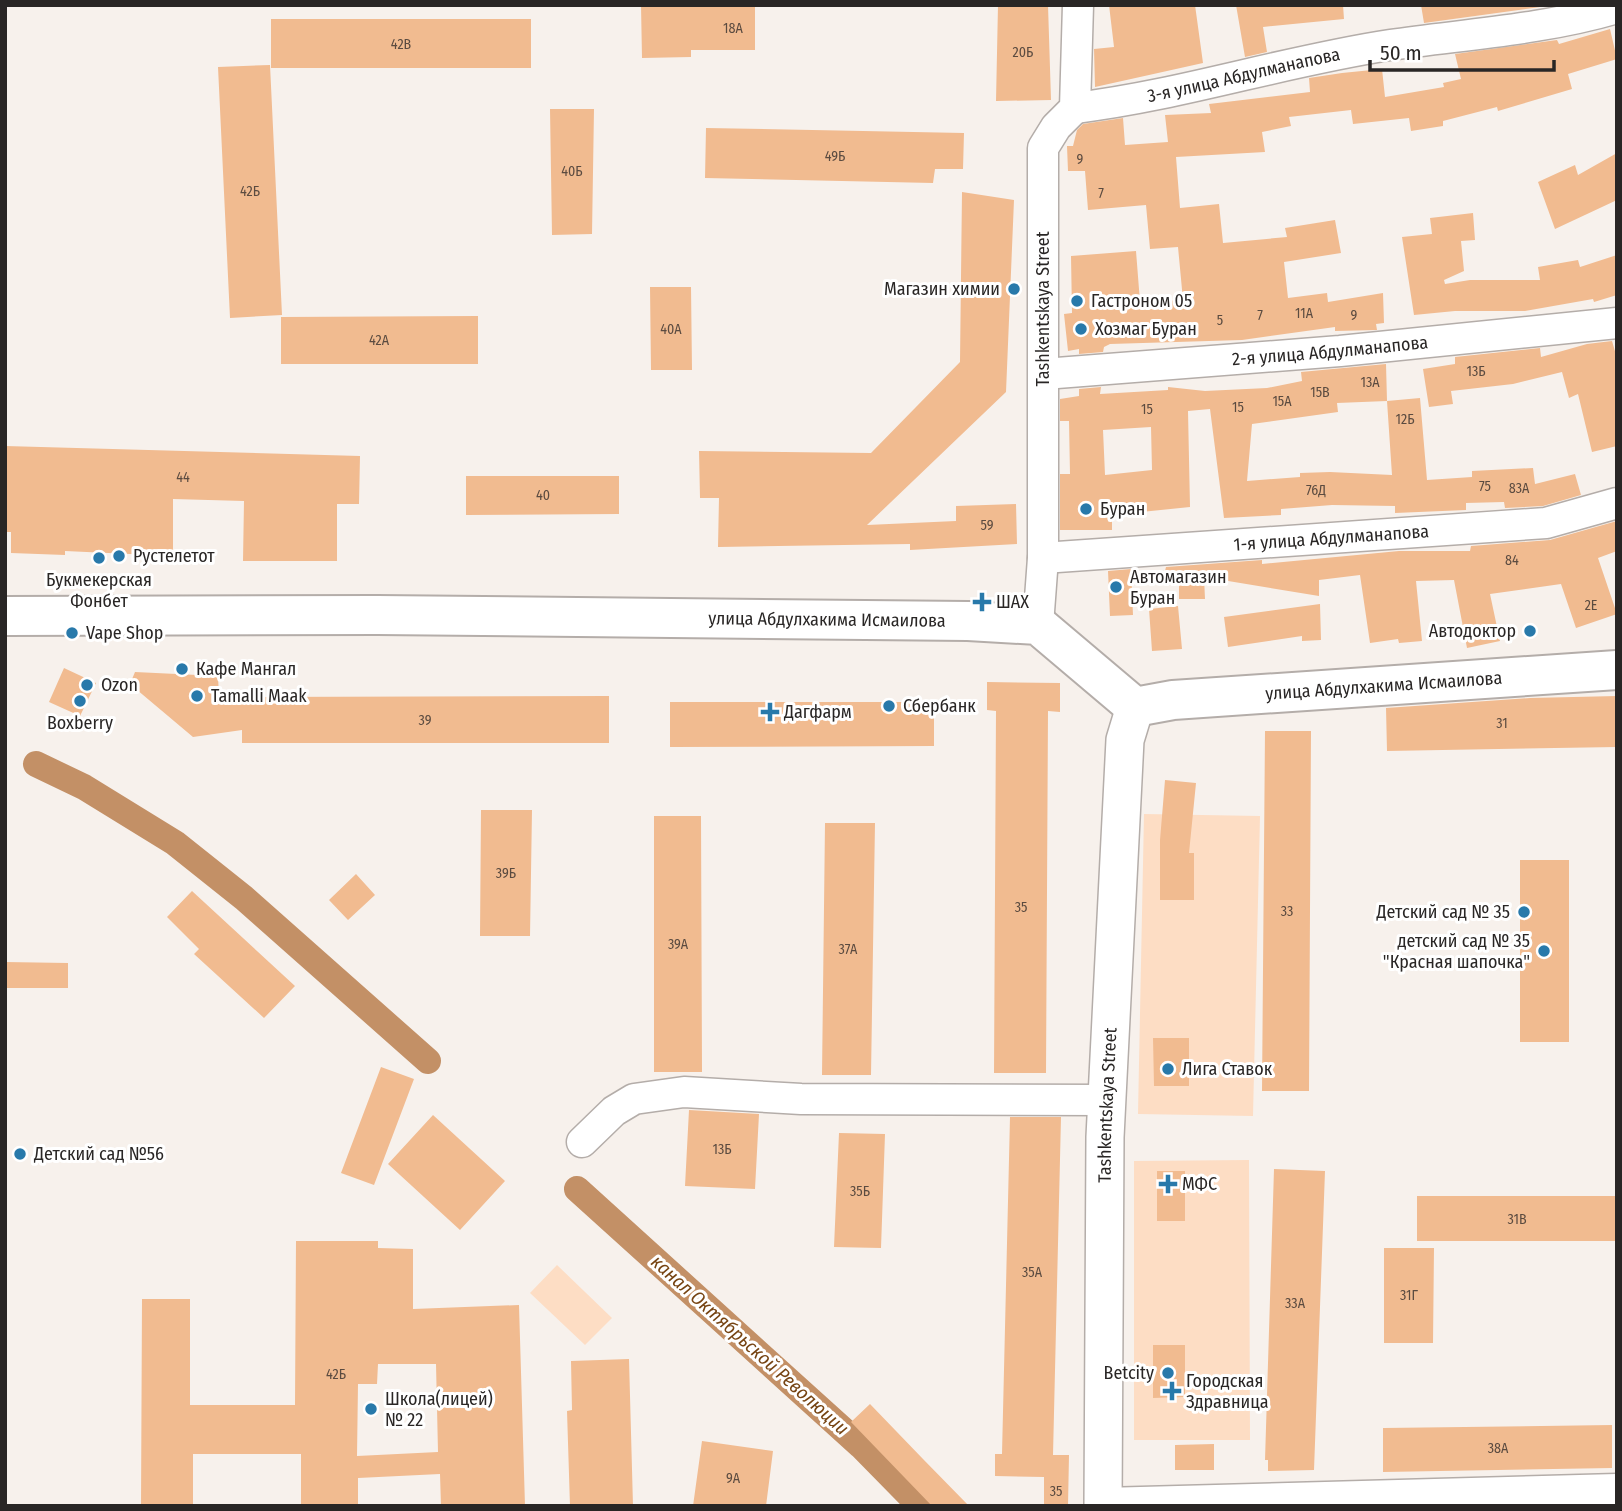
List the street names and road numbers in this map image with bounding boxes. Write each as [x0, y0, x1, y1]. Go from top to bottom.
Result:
street label: 3-я улица Абдулманапова [1145, 43, 1342, 107]
street label: Tashkentskaya Street [1032, 231, 1054, 387]
street label: 2-я улица Абдулманапова [1231, 331, 1429, 370]
street label: 1-я улица Абдулманапова [1233, 520, 1430, 556]
street label: улица Абдулхакима Исмаилова [708, 607, 946, 632]
street label: улица Абдулхакима Исмаилова [1265, 667, 1503, 705]
street label: Tashkentskaya Street [1094, 1027, 1122, 1183]

